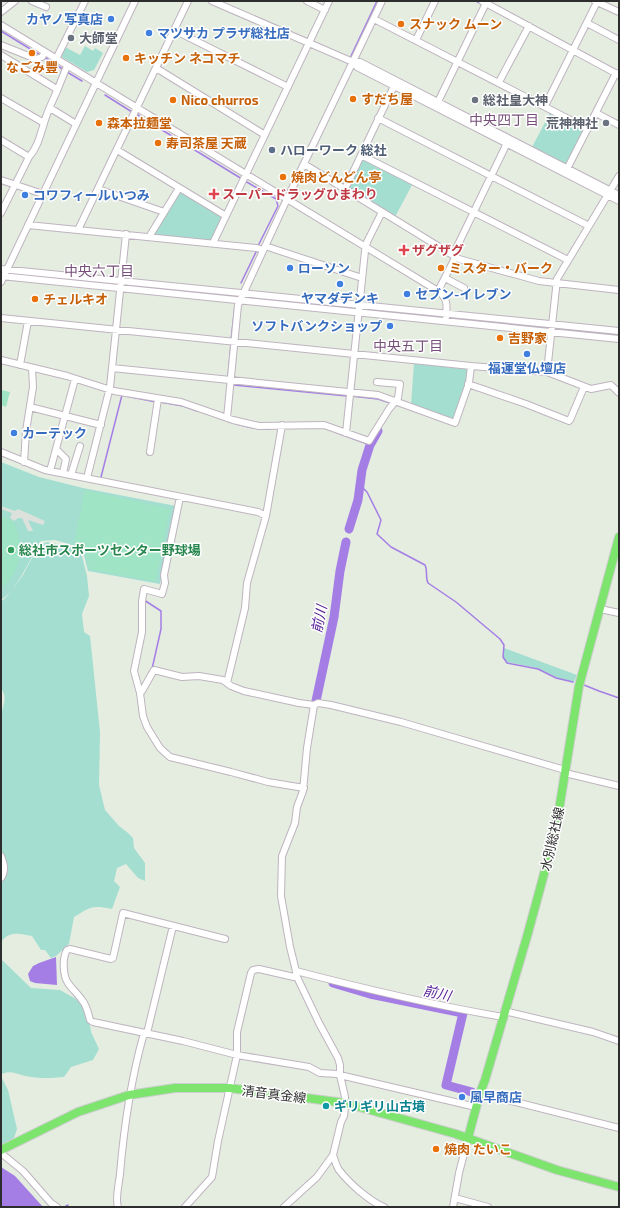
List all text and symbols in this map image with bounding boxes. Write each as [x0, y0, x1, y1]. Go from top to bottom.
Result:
place label: カヤノ写真店 [26, 11, 103, 27]
marker: カヤノ写真店 [106, 14, 116, 24]
place label: スナック ムーン [409, 16, 502, 32]
marker: スナック ムーン [396, 19, 406, 29]
place label: マツサカ プラザ総社店 [157, 25, 290, 41]
marker: マツサカ プラザ総社店 [144, 28, 154, 38]
place label: 大師堂 [79, 30, 118, 46]
marker: 大師堂 [66, 33, 76, 43]
marker: なごみ豐 [27, 48, 37, 58]
place label: キッチン ネコマチ [134, 50, 241, 66]
marker: キッチン ネコマチ [121, 53, 131, 63]
place label: なごみ豐 [6, 59, 58, 75]
place label: すだち屋 [361, 91, 413, 107]
place label: Nico churros [181, 92, 259, 108]
place label: 総社皇大神 [482, 92, 548, 108]
marker: すだち屋 [348, 94, 358, 104]
marker: Nico churros [168, 95, 178, 105]
marker: 総社皇大神 [470, 95, 480, 105]
district label: 中央四丁目 [469, 111, 539, 128]
place label: 森本拉麺堂 [107, 115, 172, 131]
place label: 荒神神社 [546, 115, 598, 131]
marker: 森本拉麺堂 [94, 118, 104, 128]
marker: 荒神神社 [601, 118, 611, 128]
place label: 寿司茶屋 天蔵 [166, 135, 247, 151]
marker: 寿司茶屋 天蔵 [153, 138, 163, 148]
place label: ハローワーク 総社 [280, 142, 387, 158]
marker: ハローワーク 総社 [267, 145, 277, 155]
place label: 焼肉どんどん亭 [291, 169, 382, 185]
marker: 焼肉どんどん亭 [278, 172, 288, 182]
place label: スーパードラッグひまわり [222, 186, 378, 202]
place label: コワフィールいつみ [33, 187, 150, 203]
marker: スーパードラッグひまわり [209, 189, 219, 199]
marker: コワフィールいつみ [20, 190, 30, 200]
place label: ザグザグ [412, 242, 464, 258]
marker: ザグザグ [399, 245, 409, 255]
place label: ローソン [298, 260, 350, 276]
place label: ミスター・バーク [449, 260, 553, 276]
district label: 中央六丁目 [64, 262, 134, 279]
marker: ローソン [285, 263, 295, 273]
marker: ミスター・バーク [436, 263, 446, 273]
marker: ヤマダデンキ [335, 279, 345, 289]
place label: セブン-イレブン [415, 286, 511, 302]
marker: セブン-イレブン [402, 289, 412, 299]
place label: ヤマダデンキ [301, 290, 379, 306]
place label: チェルキオ [43, 291, 108, 307]
marker: チェルキオ [30, 294, 40, 304]
place label: ソフトバンクショップ [251, 318, 382, 334]
marker: ソフトバンクショップ [385, 321, 395, 331]
place label: 吉野家 [508, 330, 547, 346]
marker: 吉野家 [495, 333, 505, 343]
district label: 中央五丁目 [373, 337, 443, 354]
marker: 福運堂仏壇店 [522, 349, 532, 359]
place label: 福運堂仏壇店 [488, 360, 566, 376]
place label: カーテック [22, 425, 87, 441]
marker: カーテック [9, 428, 19, 438]
place label: 総社市スポーツセンター野球場 [18, 542, 201, 558]
marker: 総社市スポーツセンター野球場 [6, 545, 16, 555]
water label: 前川 [307, 602, 330, 634]
street label: 水別総社線 [537, 806, 567, 872]
water label: 前川 [422, 981, 455, 1004]
street label: 清音真金線 [241, 1082, 307, 1106]
place label: 風早商店 [470, 1089, 522, 1105]
marker: 風早商店 [457, 1092, 467, 1102]
place label: ギリギリ山古墳 [334, 1098, 425, 1114]
marker: ギリギリ山古墳 [321, 1101, 331, 1111]
place label: 焼肉 たいこ [444, 1141, 512, 1157]
marker: 焼肉 たいこ [431, 1144, 441, 1154]

